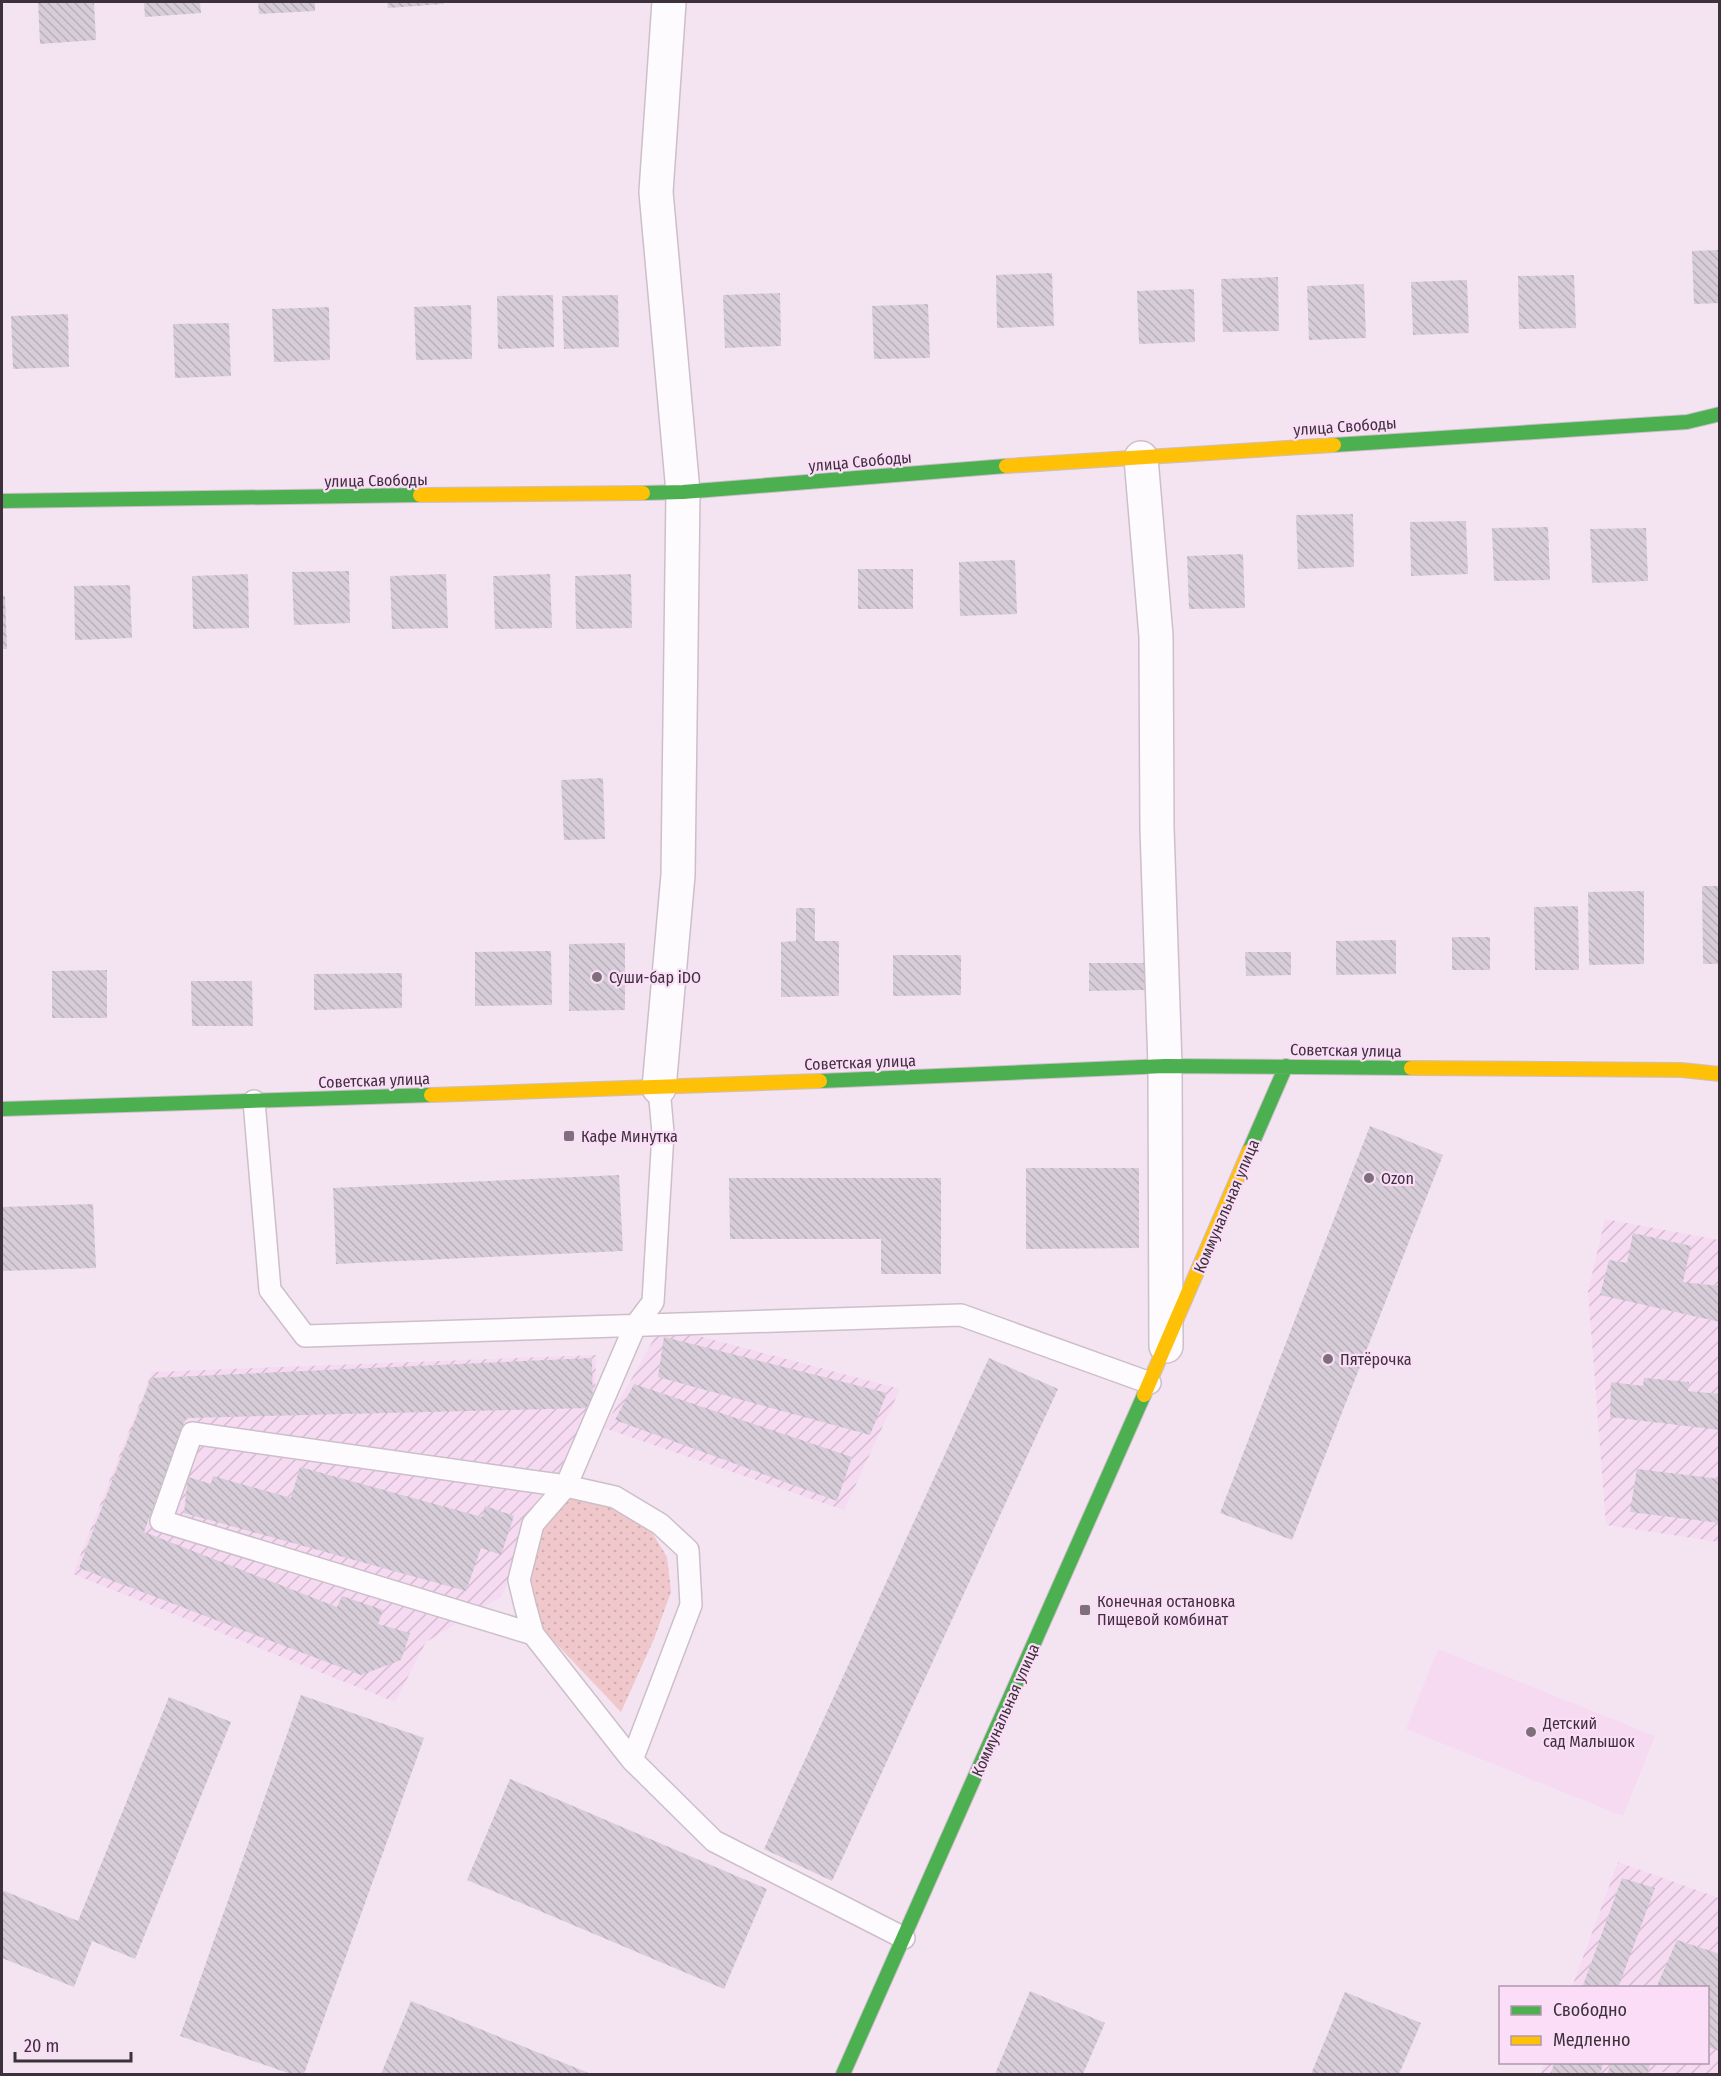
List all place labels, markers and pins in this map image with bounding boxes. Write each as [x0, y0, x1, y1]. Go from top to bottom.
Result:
place label: Суши-бар iDO [609, 968, 701, 987]
marker: Суши-бар iDO [590, 970, 604, 984]
place label: Кафе Минутка [581, 1127, 678, 1146]
marker: Кафе Минутка [562, 1129, 576, 1143]
place label: Ozon [1381, 1169, 1414, 1188]
marker: Ozon [1362, 1171, 1376, 1185]
place label: Пятёрочка [1340, 1350, 1412, 1369]
marker: Пятёрочка [1321, 1352, 1335, 1366]
place label: Конечная остановка Пищевой комбинат [1097, 1592, 1235, 1629]
marker: Конечная остановка Пищевой комбинат [1078, 1603, 1092, 1617]
place label: Детский сад Малышок [1542, 1714, 1635, 1751]
marker: Детский сад Малышок [1524, 1725, 1538, 1739]

